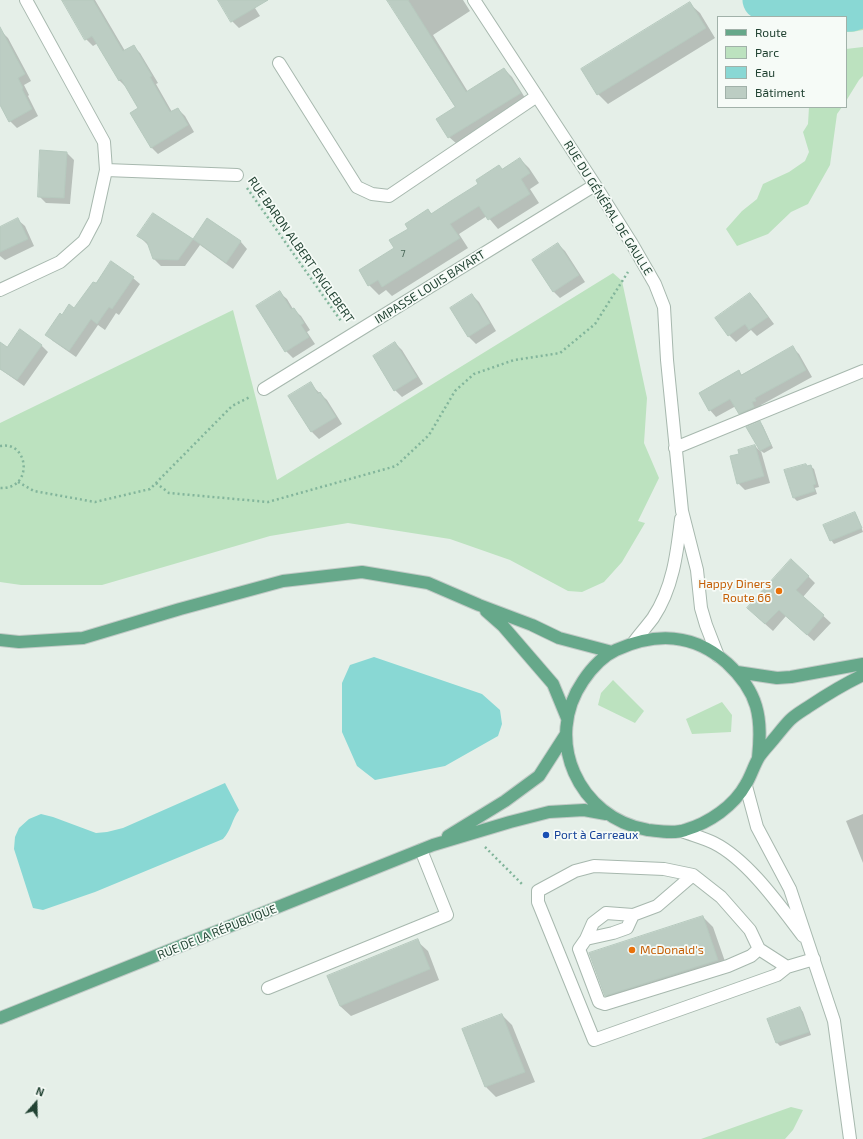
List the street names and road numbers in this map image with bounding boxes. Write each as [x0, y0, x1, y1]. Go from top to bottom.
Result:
street label: RUE DU GÉNÉRAL DE GAULLE [561, 138, 655, 278]
street label: RUE BARON ALBERT ENGLEBERT [245, 174, 357, 326]
street label: IMPASSE LOUIS BAYART [372, 247, 488, 327]
street label: RUE DE LA RÉPUBLIQUE [155, 902, 279, 962]

